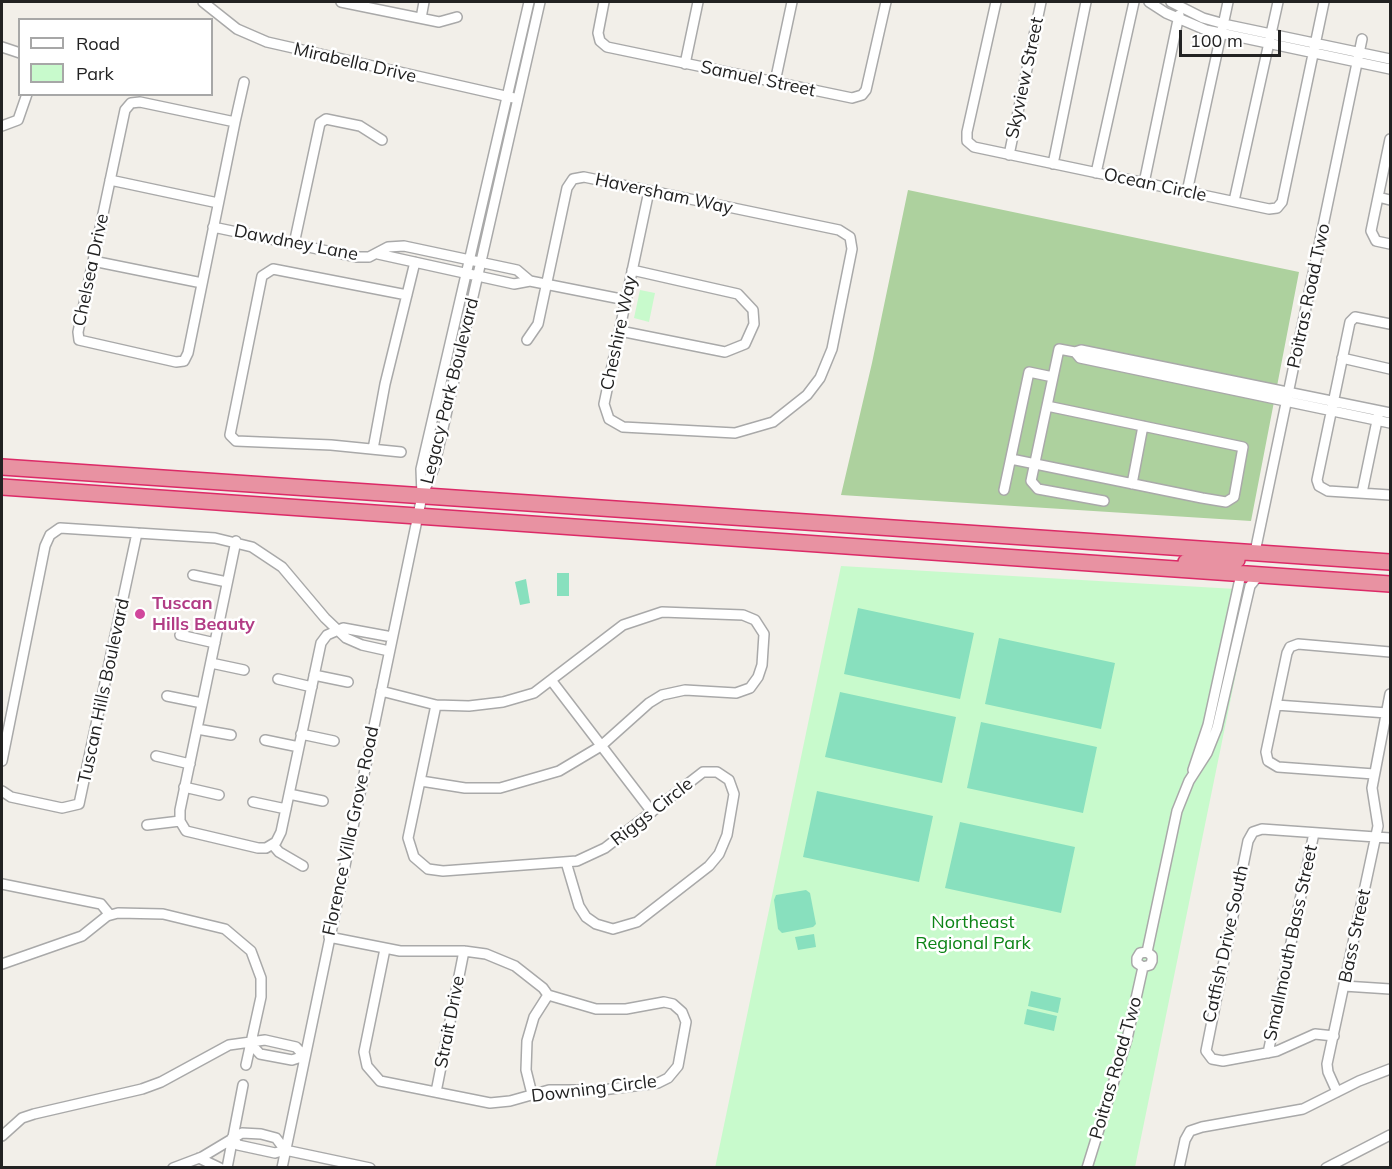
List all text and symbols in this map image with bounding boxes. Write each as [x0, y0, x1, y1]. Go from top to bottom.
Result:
street label: Skyview Street [1002, 15, 1048, 141]
legend [18, 18, 213, 96]
scale bar [1182, 18, 1284, 56]
text: 100 m [1190, 29, 1243, 52]
text: Road [76, 32, 120, 55]
street label: Mirabella Drive [292, 38, 418, 88]
street label: Samuel Street [699, 56, 817, 102]
text: Park [76, 62, 114, 85]
street label: Ocean Circle [1102, 164, 1208, 206]
street label: Haversham Way [593, 169, 735, 219]
street label: Chelsea Drive [69, 212, 113, 328]
street label: Dawdney Lane [232, 220, 360, 266]
street label: Poitras Road Two [1283, 222, 1335, 370]
street label: Cheshire Way [596, 274, 642, 392]
street label: Legacy Park Boulevard [416, 296, 484, 486]
place label: Tuscan Hills Beauty [152, 593, 255, 636]
street label: Tuscan Hills Boulevard [74, 597, 134, 785]
marker: Tuscan Hills Beauty [133, 607, 147, 621]
street label: Florence Villa Grove Road [318, 724, 384, 938]
street label: Riggs Circle [607, 773, 697, 851]
street label: Smallmouth Bass Street [1260, 843, 1322, 1043]
street label: Catfish Drive South [1199, 863, 1253, 1025]
street label: Bass Street [1335, 887, 1375, 985]
park label: Northeast Regional Park [915, 912, 1031, 954]
street label: Strait Drive [430, 974, 470, 1070]
street label: Poitras Road Two [1085, 994, 1147, 1142]
street label: Downing Circle [530, 1071, 658, 1107]

